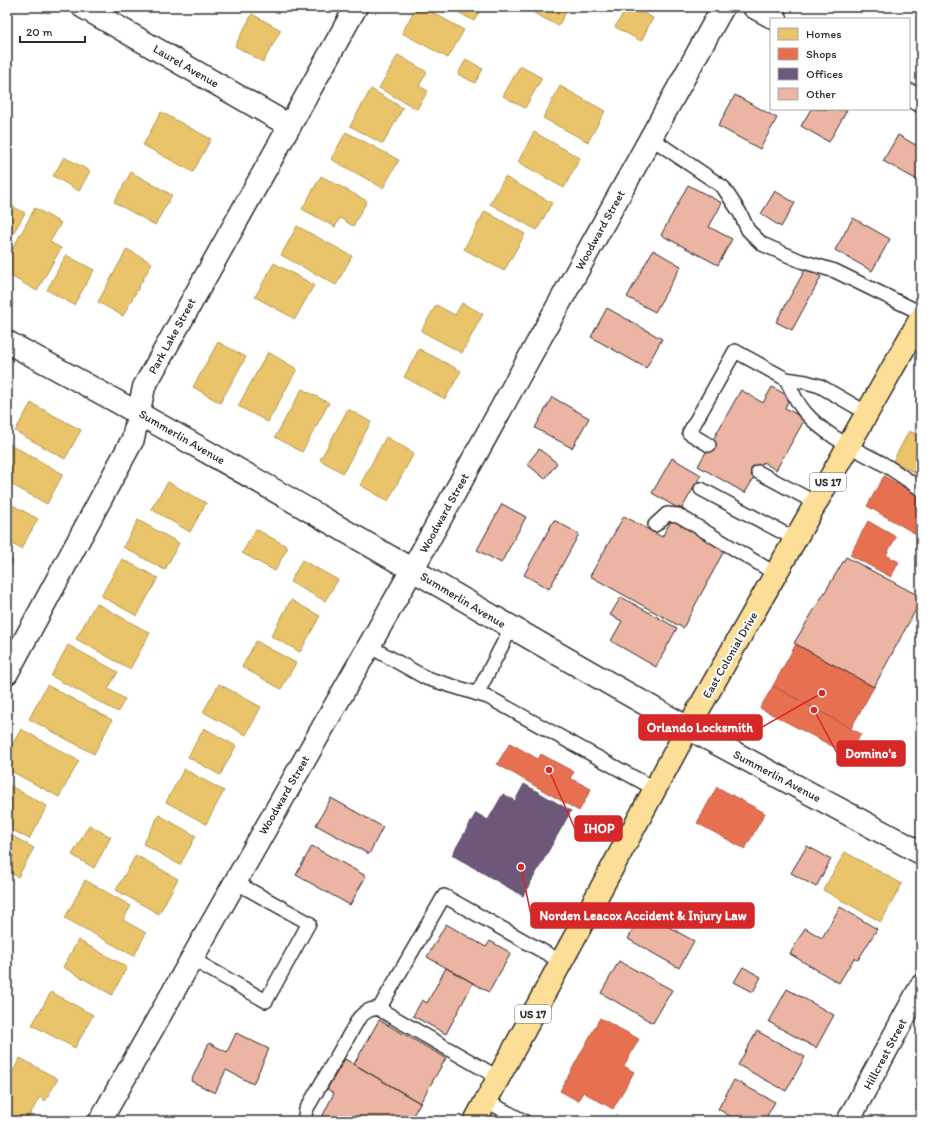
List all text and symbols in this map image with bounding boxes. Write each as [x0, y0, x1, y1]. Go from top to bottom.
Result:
scale bar [20, 18, 85, 44]
legend [770, 18, 910, 110]
text: 20 m [26, 25, 53, 39]
text: Homes [806, 27, 842, 41]
street label: Laurel Avenue [151, 42, 222, 91]
text: Shops [806, 47, 837, 61]
text: Offices [806, 67, 843, 81]
text: Other [806, 87, 836, 101]
street label: Woodward Street [572, 187, 628, 272]
street label: Park Lake Street [145, 295, 199, 376]
street label: Summerlin Avenue [136, 407, 228, 467]
street label: Woodward Street [416, 470, 472, 555]
road number: US 17 [810, 473, 846, 491]
street label: Summerlin Avenue [418, 569, 508, 631]
street label: East Colonial Drive [700, 609, 761, 701]
callout: Orlando Locksmith [639, 715, 762, 740]
text: Orlando Locksmith [647, 720, 754, 735]
callout: Domino's [837, 741, 905, 766]
text: Domino's [845, 746, 897, 761]
street label: Summerlin Avenue [731, 747, 823, 805]
street label: Woodward Street [256, 752, 313, 837]
callout: IHOP [575, 816, 622, 841]
text: IHOP [584, 821, 615, 836]
callout: Norden Leacox Accident & Injury Law [531, 903, 754, 928]
text: Norden Leacox Accident & Injury Law [539, 908, 747, 924]
road number: US 17 [515, 1005, 551, 1023]
street label: Hillcrest Street [860, 1016, 910, 1092]

